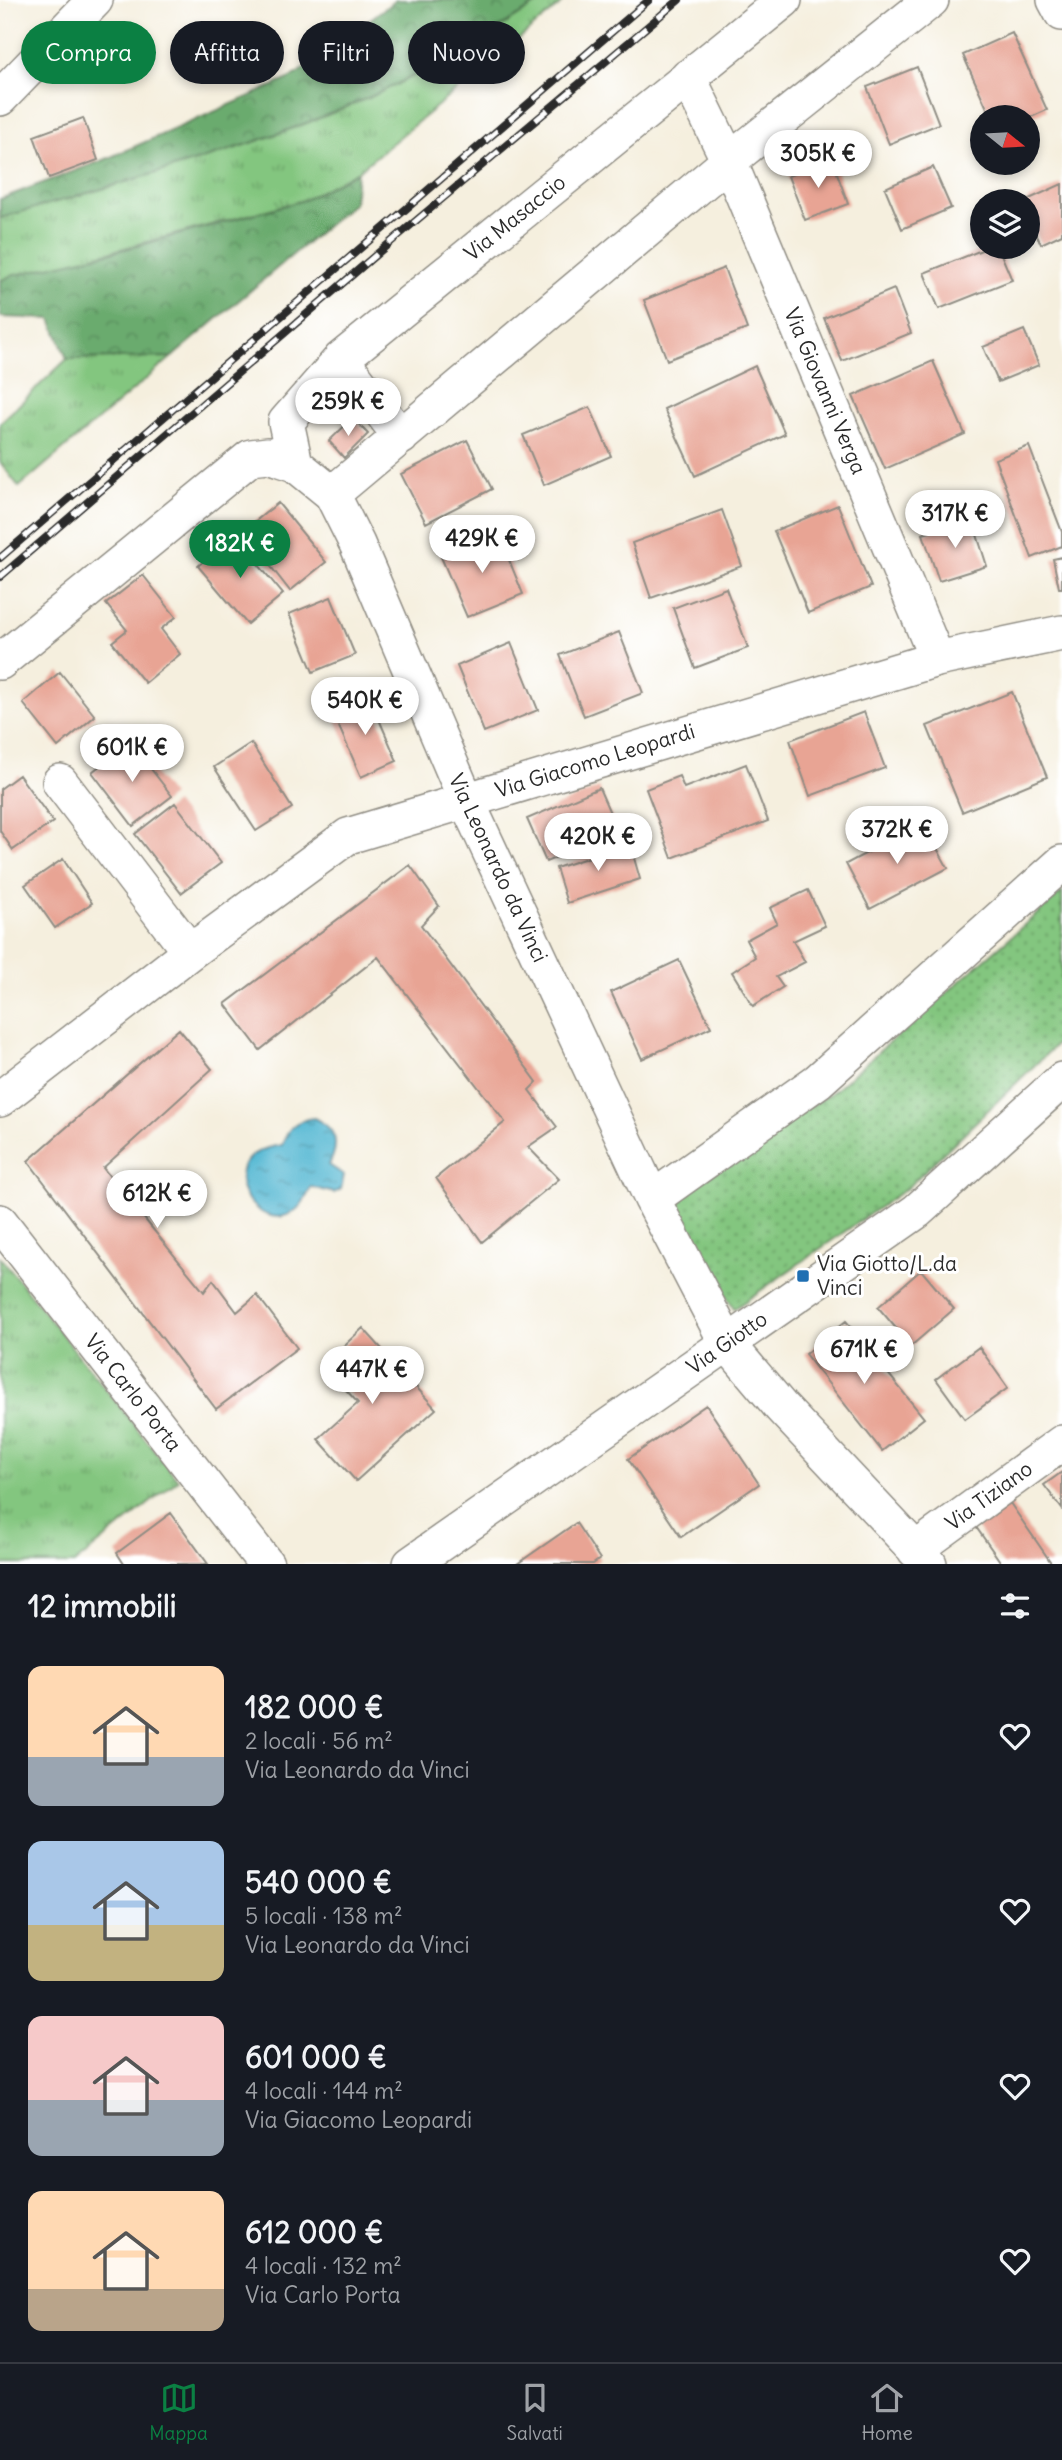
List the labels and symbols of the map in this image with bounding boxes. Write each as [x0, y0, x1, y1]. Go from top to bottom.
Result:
north arrow [970, 105, 1040, 175]
pin: 305K € [761, 130, 875, 190]
street label: Via Masaccio [458, 168, 571, 267]
street label: Via Giovanni Verga [778, 303, 873, 478]
pin: 259K € [291, 378, 405, 438]
pin: 317K € [898, 490, 1012, 550]
pin: 429K € [425, 516, 539, 575]
pin: 182K € [183, 520, 297, 580]
pin: 540K € [308, 678, 422, 737]
street label: Via Giacomo Leopardi [492, 717, 698, 804]
pin: 601K € [75, 724, 189, 784]
street label: Via Leonardo da Vinci [443, 769, 554, 966]
pin: 372K € [840, 806, 954, 866]
pin: 420K € [541, 814, 655, 873]
pin: 612K € [100, 1170, 214, 1230]
place label: Via Giotto/L.da Vinci [817, 1250, 957, 1301]
marker: Via Giotto/L.da Vinci [795, 1268, 811, 1284]
street label: Via Giotto [681, 1305, 772, 1380]
pin: 671K € [807, 1326, 921, 1386]
street label: Via Carlo Porta [79, 1328, 188, 1457]
pin: 447K € [315, 1346, 429, 1406]
street label: Via Tiziano [940, 1455, 1038, 1536]

